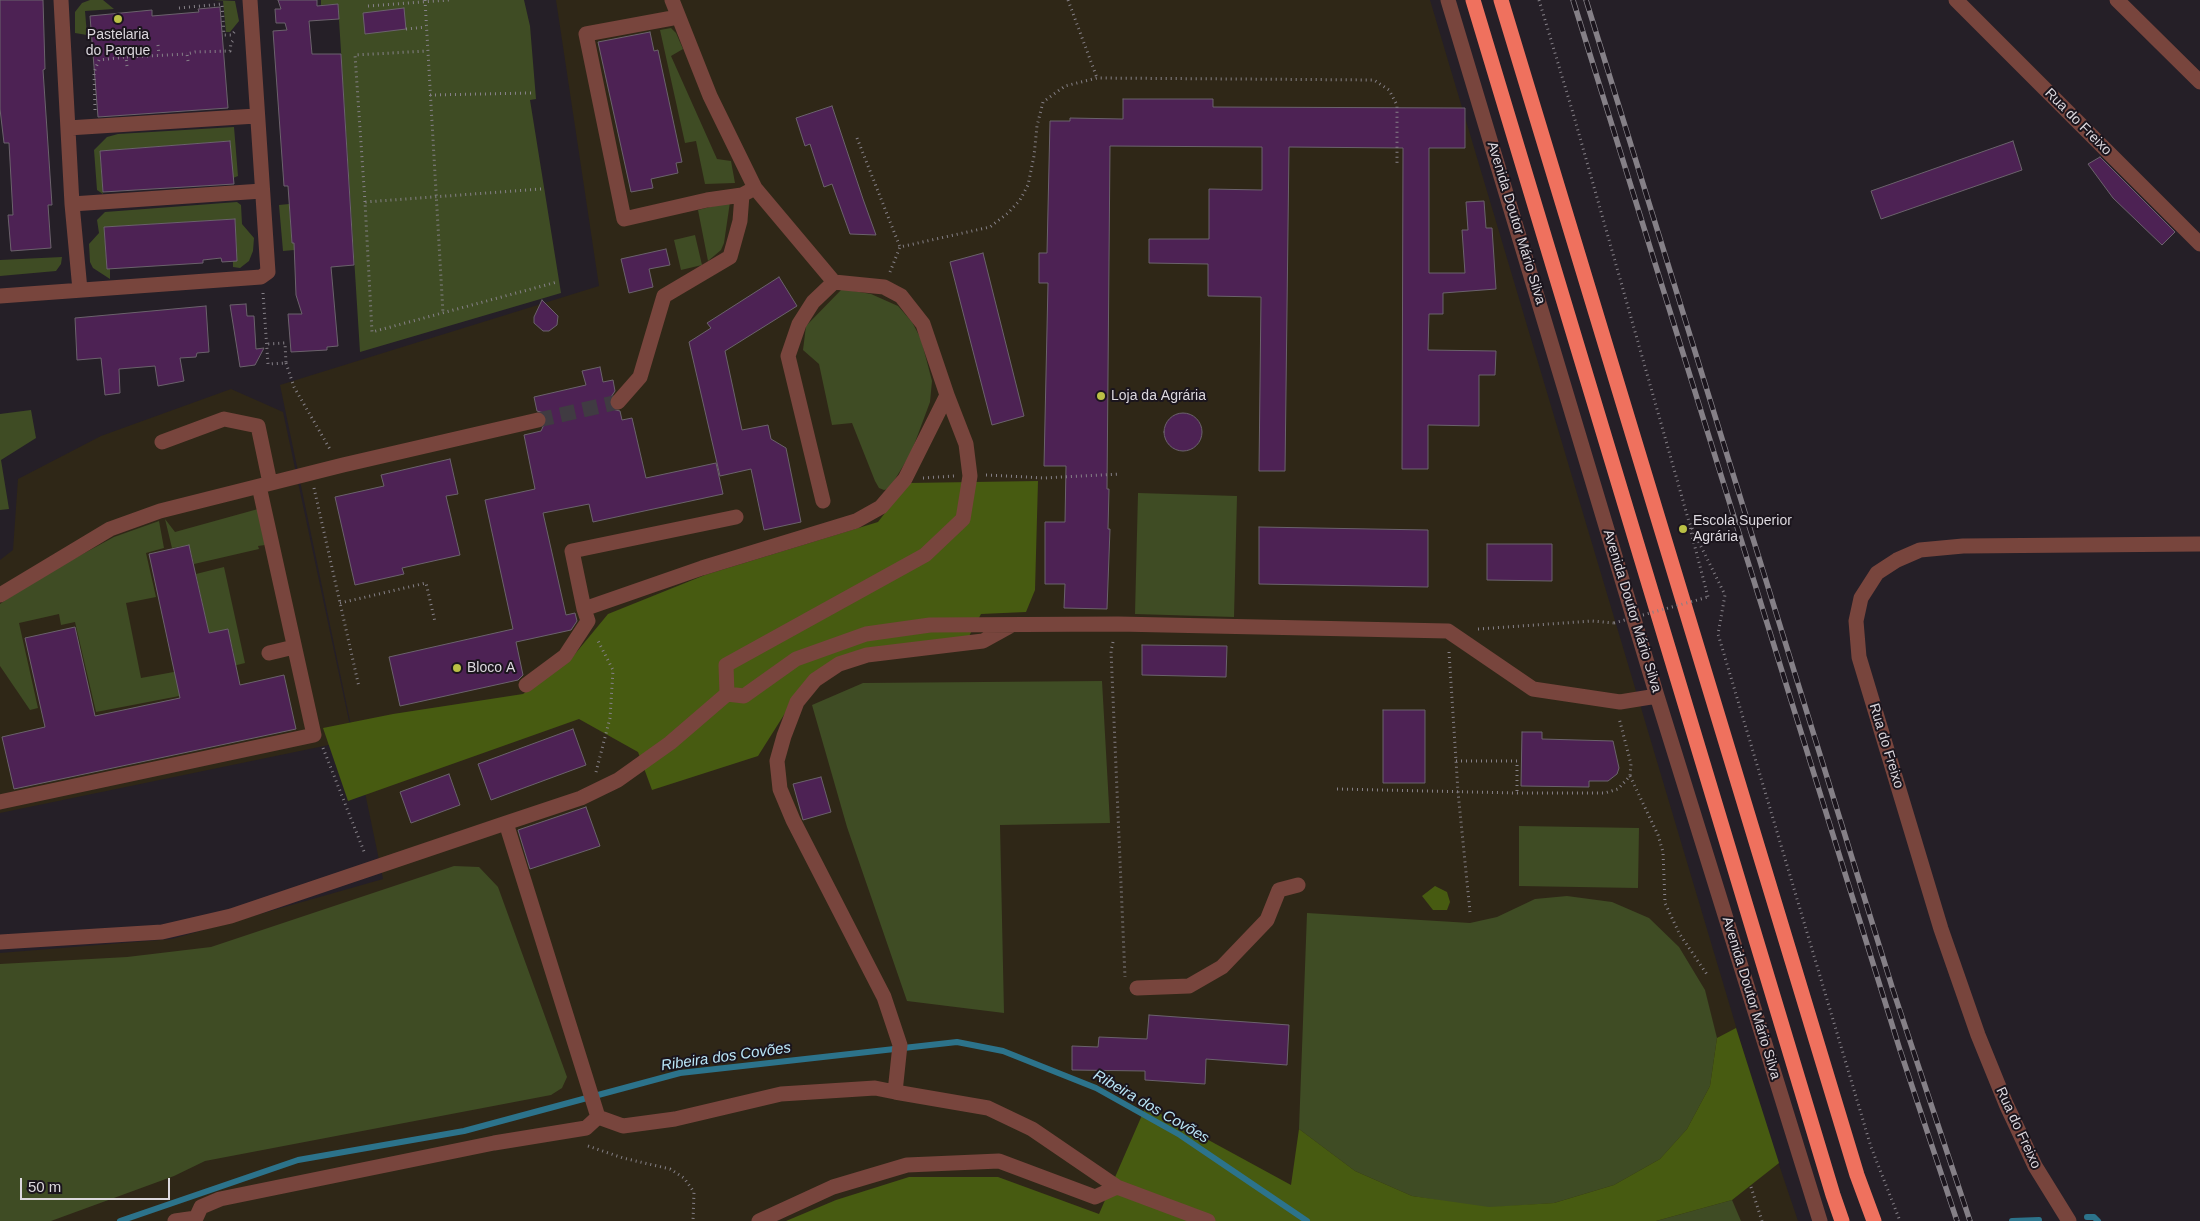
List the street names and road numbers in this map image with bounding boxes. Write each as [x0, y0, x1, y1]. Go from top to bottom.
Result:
street label: Rua do Freixo [2041, 85, 2115, 159]
street label: Avenida Doutor Mário Silva [1483, 140, 1549, 306]
street label: Avenida Doutor Mário Silva [1599, 528, 1665, 694]
street label: Rua do Freixo [1865, 701, 1907, 791]
street label: Avenida Doutor Mário Silva [1718, 915, 1784, 1081]
street label: Rua do Freixo [1992, 1085, 2044, 1171]

